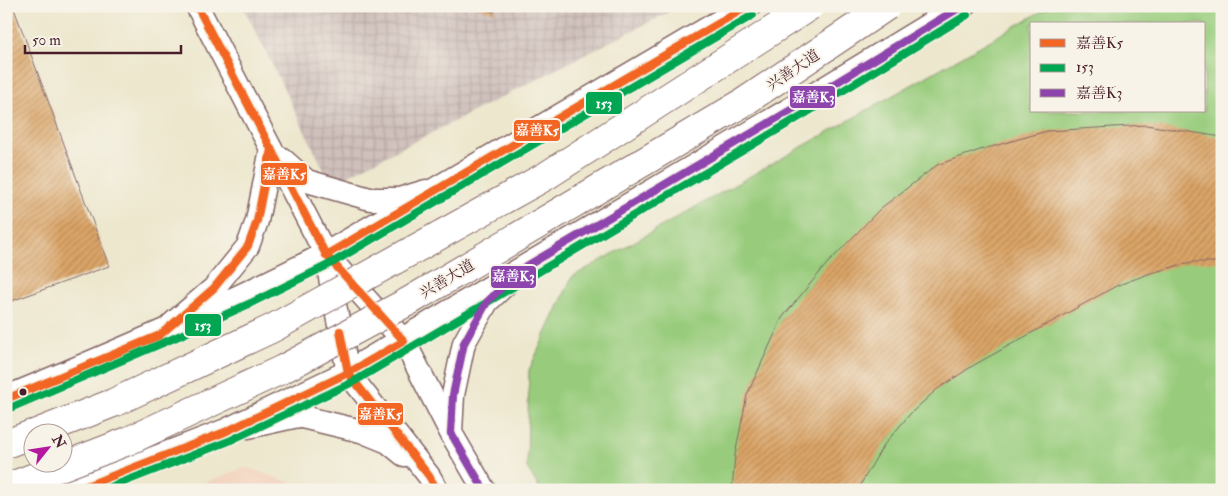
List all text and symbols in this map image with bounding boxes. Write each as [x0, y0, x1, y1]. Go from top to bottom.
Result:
scale bar [25, 22, 181, 54]
legend [1030, 22, 1206, 112]
text: 50 m [32, 31, 61, 50]
text: 嘉善K5 [1076, 34, 1123, 53]
street label: 兴善大道 [763, 46, 823, 95]
text: 153 [1076, 58, 1094, 77]
text: 嘉善K3 [1076, 84, 1122, 103]
line badge: 嘉善K3 [789, 85, 836, 109]
text: 嘉善K3 [791, 89, 835, 106]
line badge: 153 [585, 91, 623, 115]
text: 153 [596, 95, 612, 112]
line badge: 嘉善K5 [513, 119, 561, 142]
text: 嘉善K5 [515, 122, 560, 139]
line badge: 嘉善K5 [260, 162, 308, 186]
text: 嘉善K5 [262, 166, 307, 183]
street label: 兴善大道 [417, 256, 478, 303]
line badge: 嘉善K3 [490, 265, 537, 289]
text: 嘉善K3 [491, 268, 535, 285]
line badge: 153 [184, 313, 222, 337]
text: 153 [195, 317, 211, 334]
unlabelled marker [18, 387, 28, 397]
line badge: 嘉善K5 [357, 402, 404, 426]
text: 嘉善K5 [358, 406, 403, 423]
north arrow [22, 424, 72, 474]
text: N [48, 431, 70, 452]

